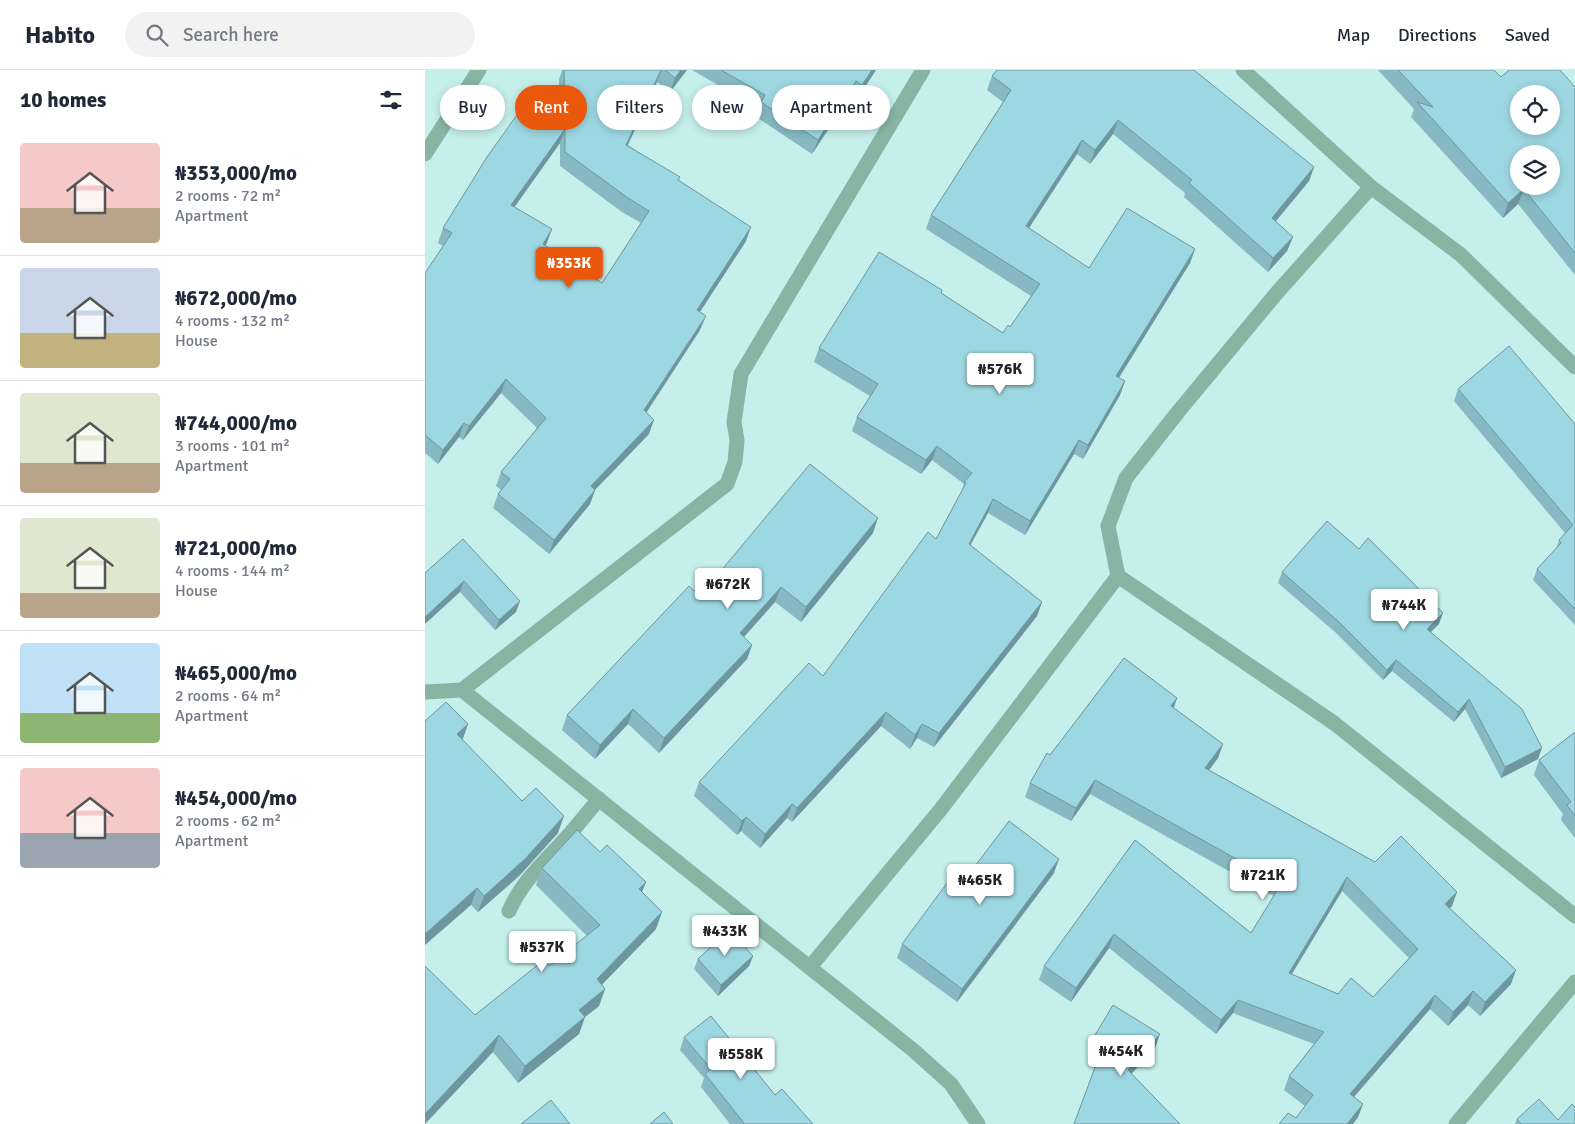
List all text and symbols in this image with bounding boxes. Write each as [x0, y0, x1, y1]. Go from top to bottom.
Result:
search box [125, 12, 475, 57]
text: Habito [25, 20, 95, 50]
icon: search [143, 21, 171, 49]
text: Search here [183, 23, 279, 47]
text: Map [1337, 24, 1370, 46]
text: Directions [1398, 24, 1477, 46]
text: Saved [1505, 24, 1550, 46]
chip: Buy [440, 85, 505, 130]
chip: Rent [515, 85, 587, 130]
chip: Filters [597, 85, 682, 130]
chip: New [692, 85, 762, 130]
chip: Apartment [772, 85, 890, 130]
map controls [1510, 85, 1560, 195]
button: locate [1510, 85, 1560, 135]
icon: filters [377, 86, 405, 114]
text: 10 homes [20, 87, 106, 113]
button: layers [1510, 145, 1560, 195]
text: ₦353,000/mo [175, 160, 297, 186]
icon: home [60, 163, 120, 223]
text: 2 rooms · 72 m² [175, 186, 281, 206]
text: Apartment [175, 206, 248, 226]
pin: ₦353K [534, 246, 604, 289]
text: ₦353K [547, 253, 591, 273]
text: ₦672,000/mo [175, 285, 297, 311]
icon: home [60, 288, 120, 348]
text: 4 rooms · 132 m² [175, 311, 290, 331]
text: House [175, 331, 218, 351]
pin: ₦576K [965, 352, 1035, 395]
text: ₦576K [978, 359, 1022, 379]
text: ₦744,000/mo [175, 410, 297, 436]
icon: home [60, 413, 120, 473]
text: 3 rooms · 101 m² [175, 436, 290, 456]
text: Apartment [175, 456, 248, 476]
text: ₦721,000/mo [175, 535, 297, 561]
icon: home [60, 538, 120, 598]
text: 4 rooms · 144 m² [175, 561, 290, 581]
pin: ₦672K [693, 568, 763, 610]
text: ₦672K [706, 574, 750, 594]
text: House [175, 581, 218, 601]
pin: ₦744K [1369, 588, 1439, 631]
text: ₦744K [1382, 595, 1426, 615]
text: ₦465,000/mo [175, 660, 297, 686]
icon: home [60, 663, 120, 723]
text: 2 rooms · 64 m² [175, 686, 281, 706]
text: Apartment [175, 706, 248, 726]
text: ₦454,000/mo [175, 785, 297, 811]
icon: home [60, 788, 120, 848]
text: 2 rooms · 62 m² [175, 811, 281, 831]
text: Apartment [175, 831, 248, 851]
pin: ₦721K [1228, 858, 1298, 901]
pin: ₦465K [945, 864, 1015, 906]
text: ₦721K [1241, 865, 1285, 885]
text: ₦465K [958, 870, 1002, 890]
pin: ₦433K [690, 914, 760, 957]
text: ₦433K [703, 921, 747, 941]
pin: ₦537K [507, 930, 577, 973]
text: ₦537K [520, 937, 564, 957]
pin: ₦454K [1086, 1034, 1156, 1077]
pin: ₦558K [706, 1038, 776, 1080]
text: ₦454K [1099, 1041, 1143, 1061]
text: ₦558K [719, 1044, 763, 1064]

